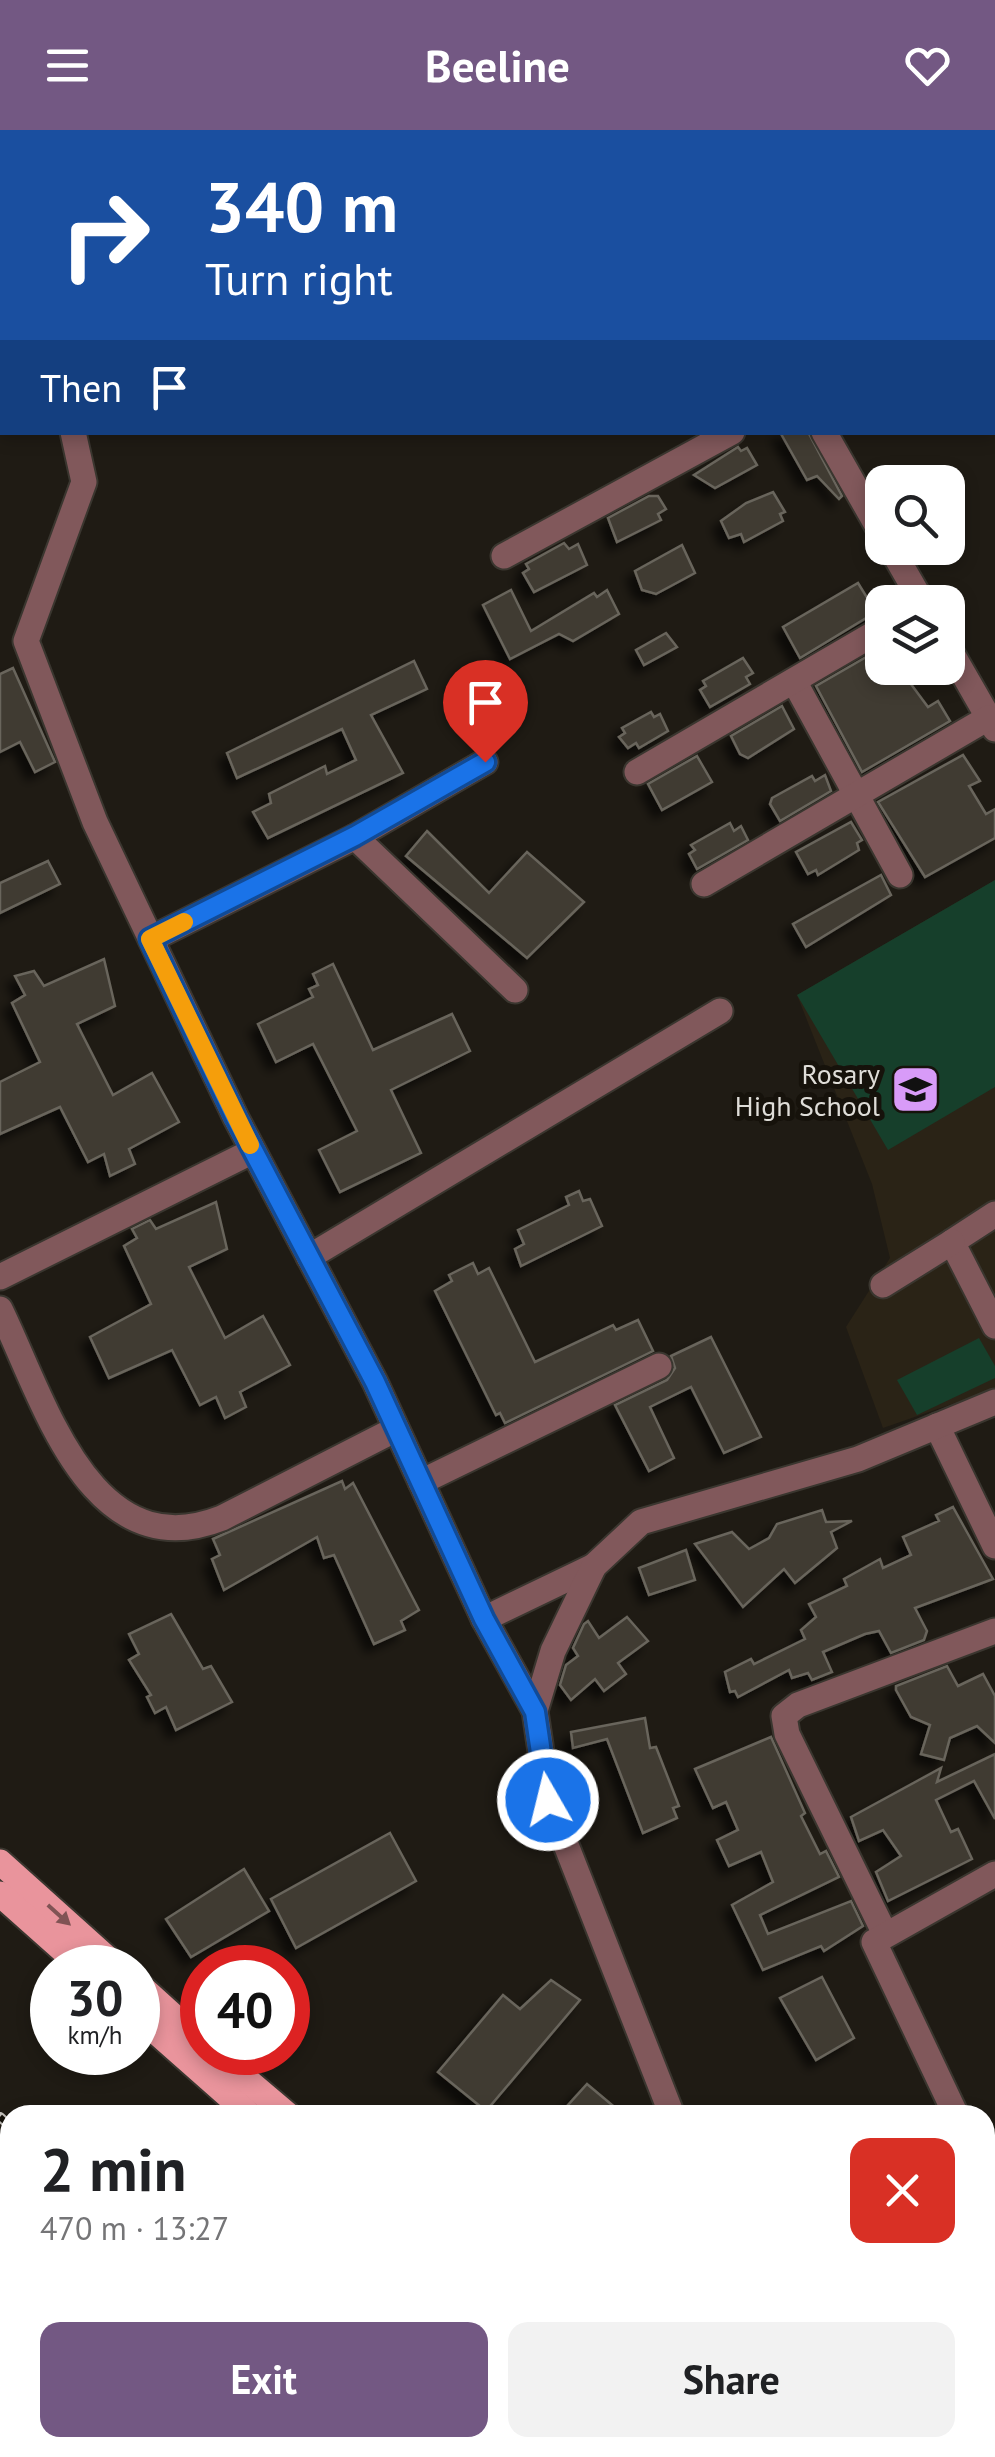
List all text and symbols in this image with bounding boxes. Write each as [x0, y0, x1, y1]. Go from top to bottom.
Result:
text: Beeline [425, 36, 570, 94]
icon: menu [40, 38, 95, 93]
icon: heart [900, 38, 955, 93]
text: 340 m [205, 161, 398, 251]
icon: right [40, 170, 170, 300]
text: Turn right [205, 249, 393, 307]
icon: arrive [142, 360, 197, 415]
text: Then [40, 363, 122, 412]
map controls [865, 465, 965, 685]
button: search [865, 465, 965, 565]
button: layers [865, 585, 965, 685]
pin [443, 660, 528, 763]
icon: arrive [458, 675, 513, 730]
place label: Rosary High School [735, 1055, 880, 1124]
school or university icon: Rosary High School [889, 1064, 941, 1116]
position arrow [496, 1748, 600, 1852]
one-way arrow [46, 1903, 71, 1925]
speed limit sign: 40 [180, 1945, 310, 2075]
text: 30 [67, 1965, 123, 2030]
text: km/h [68, 2019, 122, 2051]
text: 2 min [40, 2130, 186, 2208]
button: close [850, 2138, 955, 2243]
text: 470 m · 13:27 [40, 2207, 229, 2249]
button: Exit [40, 2322, 488, 2437]
button: Share [508, 2322, 955, 2437]

